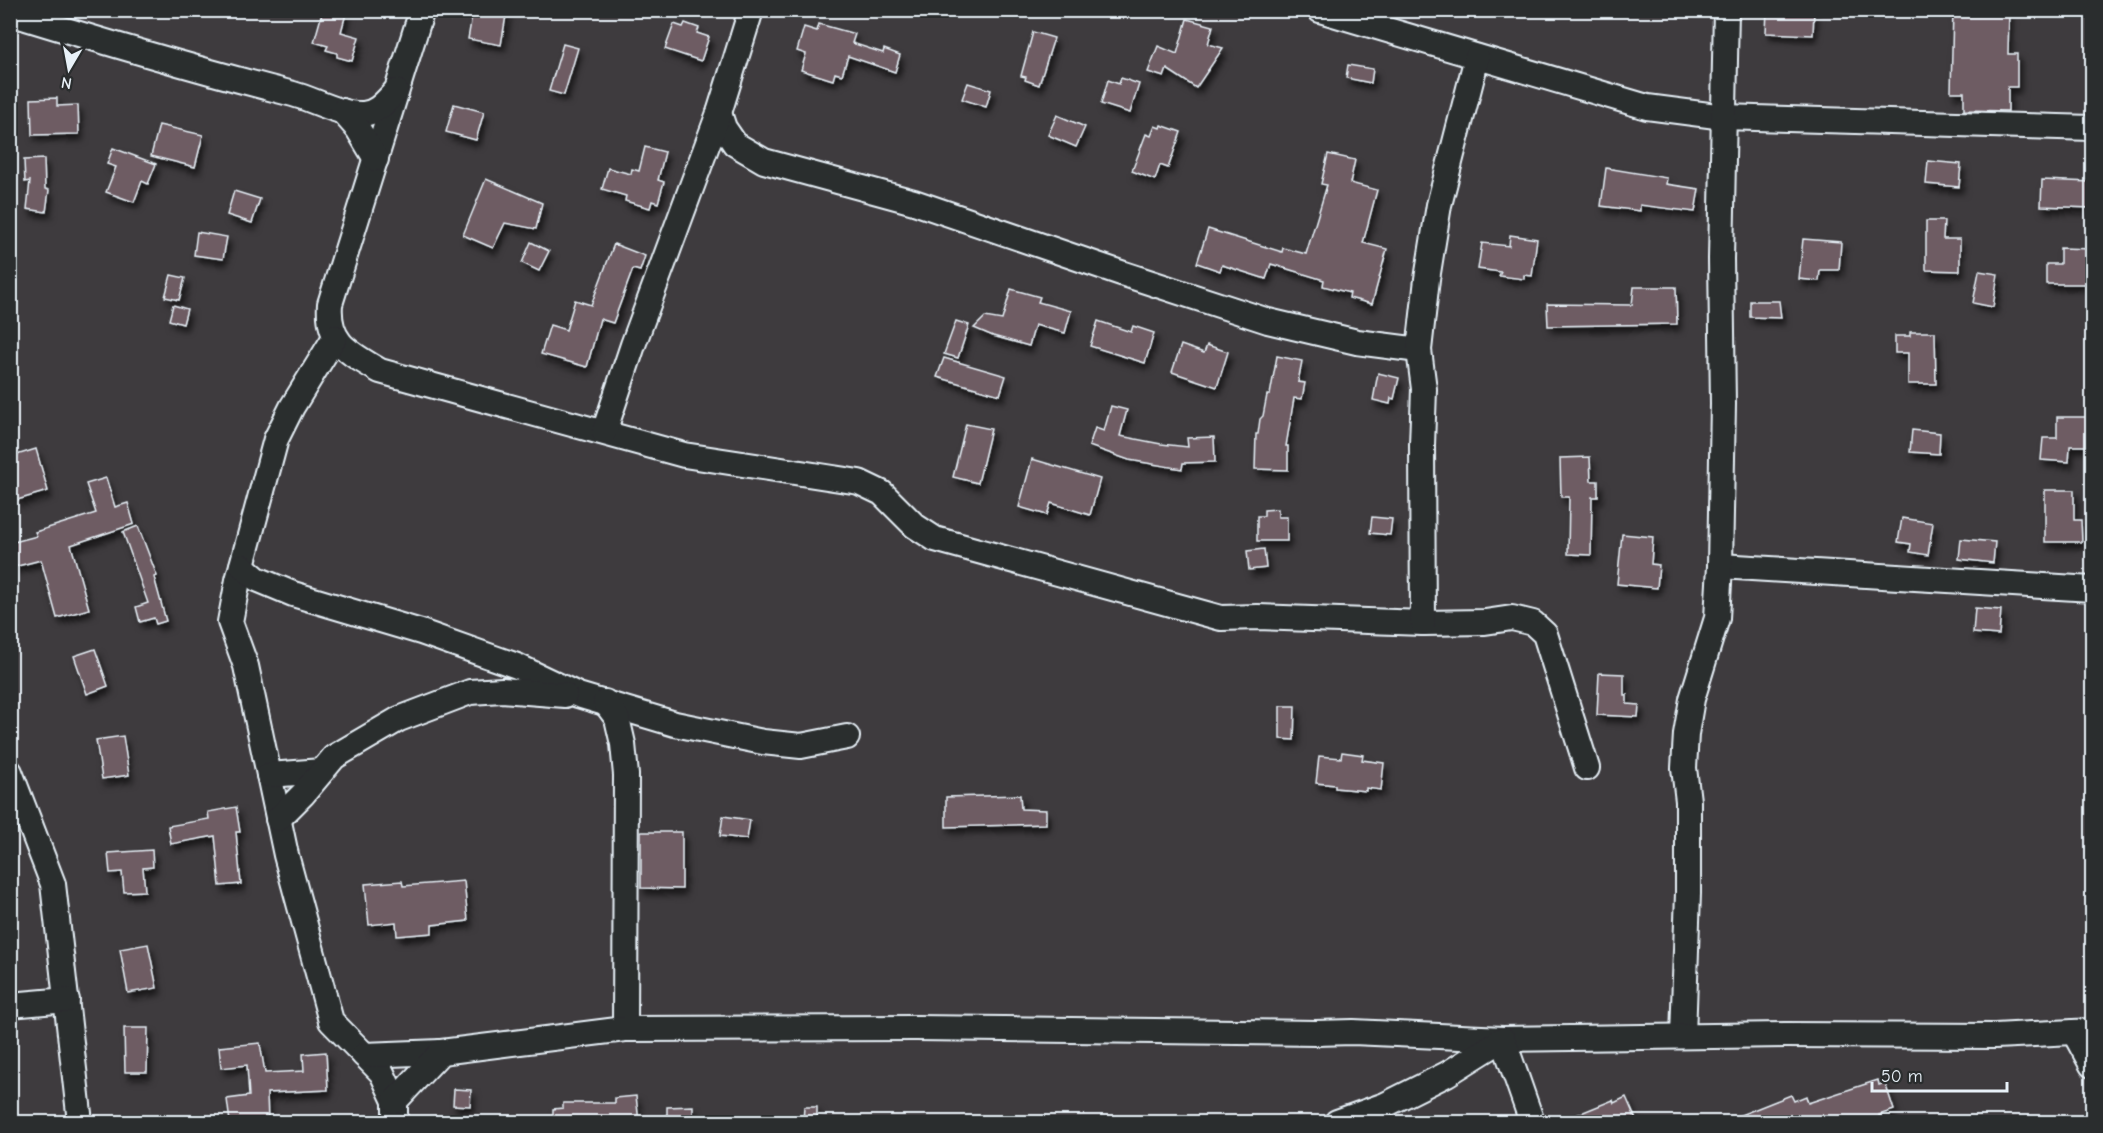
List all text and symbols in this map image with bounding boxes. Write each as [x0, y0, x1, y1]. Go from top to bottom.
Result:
north arrow [39, 39, 99, 99]
text: N [60, 73, 73, 93]
scale bar [1872, 1055, 2007, 1093]
text: 50 m [1881, 1066, 1923, 1087]

